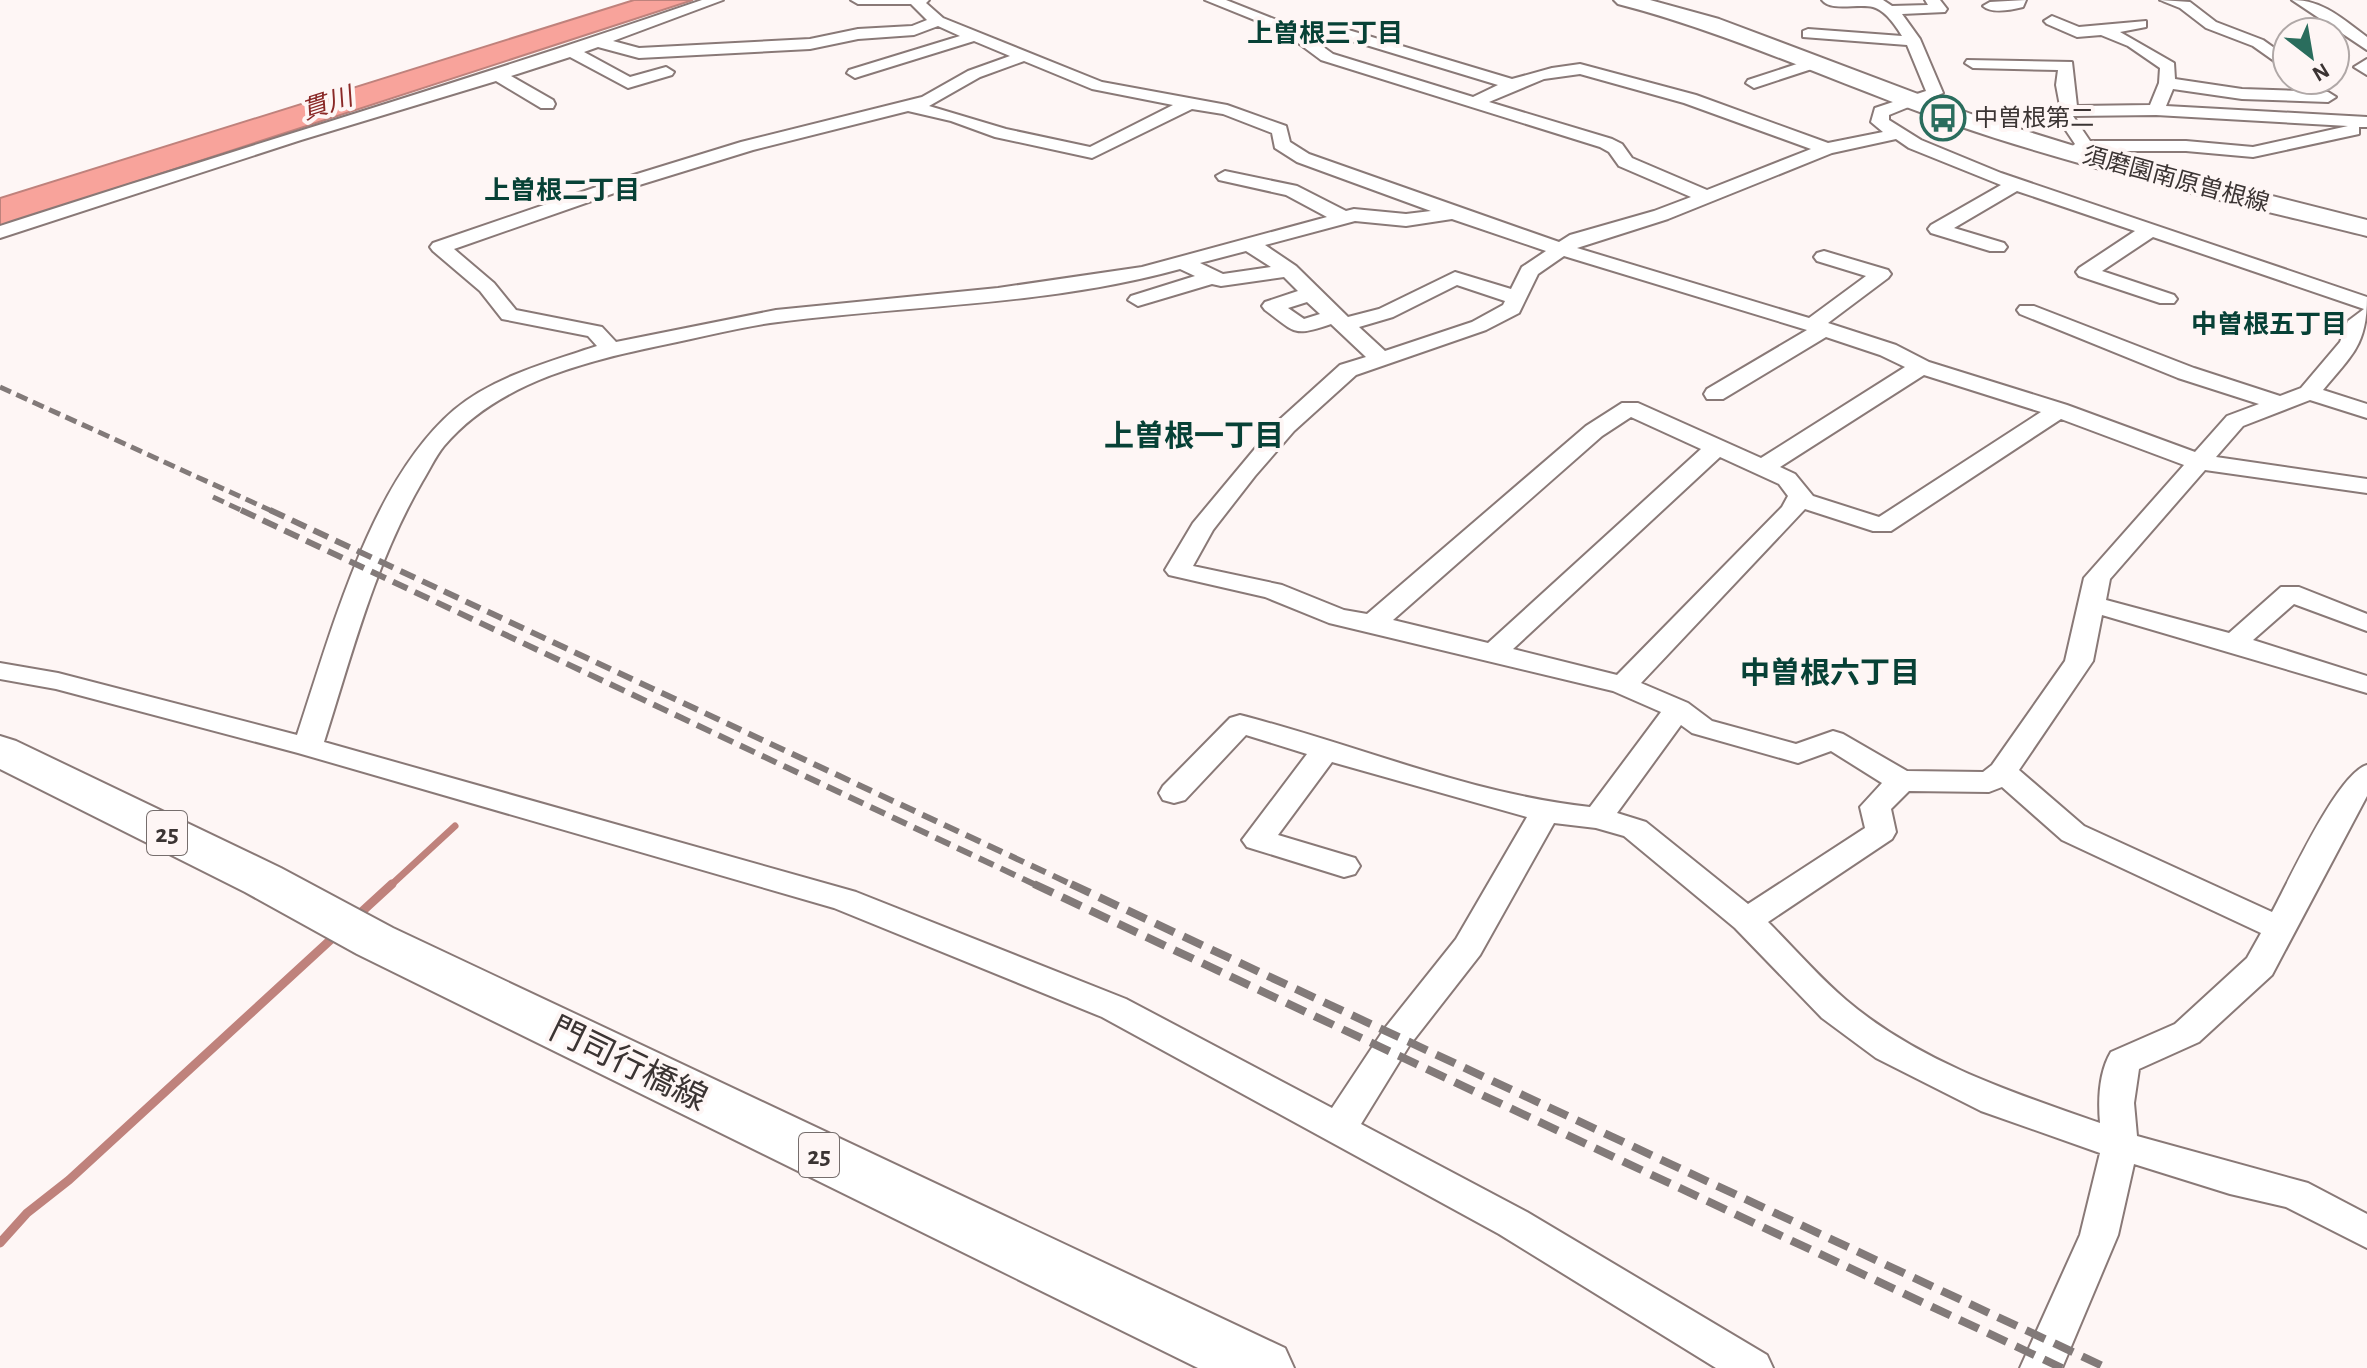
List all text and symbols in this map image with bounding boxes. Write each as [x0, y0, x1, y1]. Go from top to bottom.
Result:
north arrow [2271, 16, 2351, 96]
district label: 上曽根三丁目 [1247, 19, 1403, 47]
text: N [2309, 59, 2333, 86]
water label: 貫川 [299, 83, 359, 124]
bus stop icon: 中曽根第二 [1919, 94, 1967, 142]
place label: 中曽根第二 [1974, 105, 2094, 131]
street label: 須磨園南原曽根線 [2080, 142, 2272, 216]
district label: 上曽根二丁目 [484, 176, 640, 204]
district label: 中曽根五丁目 [2191, 310, 2347, 338]
district label: 上曽根一丁目 [1104, 420, 1284, 452]
district label: 中曽根六丁目 [1740, 657, 1920, 689]
road number: 25 [147, 811, 187, 855]
street label: 門司行橋線 [544, 1010, 713, 1117]
road number: 25 [799, 1133, 839, 1177]

